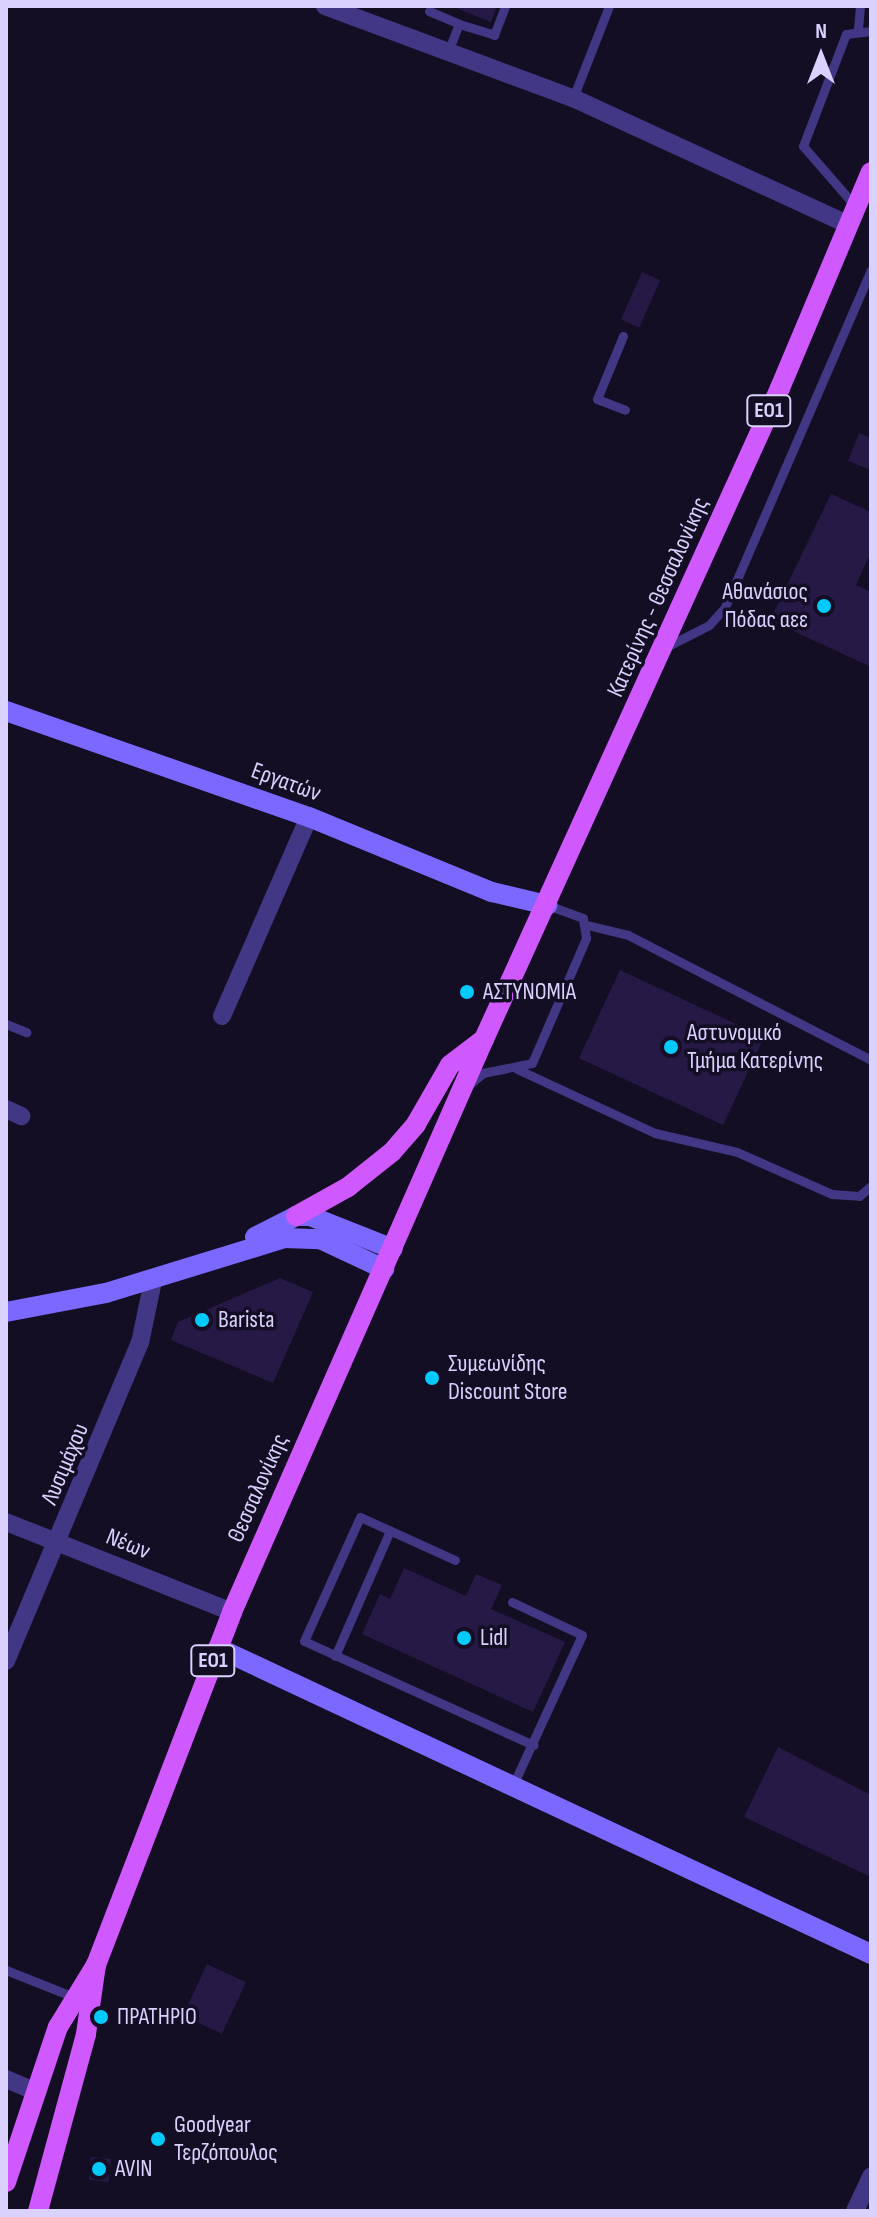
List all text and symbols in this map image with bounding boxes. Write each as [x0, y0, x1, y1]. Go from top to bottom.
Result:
north arrow [781, 16, 861, 96]
text: N [815, 18, 827, 45]
road number: ΕΟ1 [745, 393, 793, 429]
street label: Κατερίνης - Θεσσαλονίκης [601, 493, 715, 701]
place label: Αθανάσιος Πόδας αεε [722, 578, 808, 634]
marker: Αθανάσιος Πόδας αεε [815, 597, 833, 615]
street label: Εργατών [247, 756, 325, 808]
place label: ΑΣΤΥΝΟΜΙΑ [483, 978, 576, 1006]
marker: ΑΣΤΥΝΟΜΙΑ [458, 983, 476, 1001]
place label: Αστυνομικό Τμήμα Κατερίνης [687, 1019, 823, 1075]
marker: Αστυνομικό Τμήμα Κατερίνης [662, 1038, 680, 1056]
place label: Barista [218, 1306, 274, 1334]
marker: Barista [193, 1311, 211, 1329]
place label: Συμεωνίδης Discount Store [448, 1350, 567, 1406]
marker: Συμεωνίδης Discount Store [423, 1369, 441, 1387]
street label: Λυσιμάχου [35, 1419, 95, 1509]
street label: Θεσσαλονίκης [221, 1429, 295, 1547]
street label: Νέων [102, 1522, 154, 1566]
place label: Lidl [480, 1624, 508, 1652]
marker: Lidl [455, 1629, 473, 1647]
road number: ΕΟ1 [189, 1643, 237, 1679]
place label: ΠΡΑΤΗΡΙΟ [117, 2003, 197, 2031]
marker: ΠΡΑΤΗΡΙΟ [92, 2008, 110, 2026]
place label: Goodyear Τερζόπουλος [174, 2111, 278, 2167]
marker: Goodyear Τερζόπουλος [149, 2130, 167, 2148]
place label: AVIN [115, 2155, 152, 2183]
marker: AVIN [90, 2160, 108, 2178]

